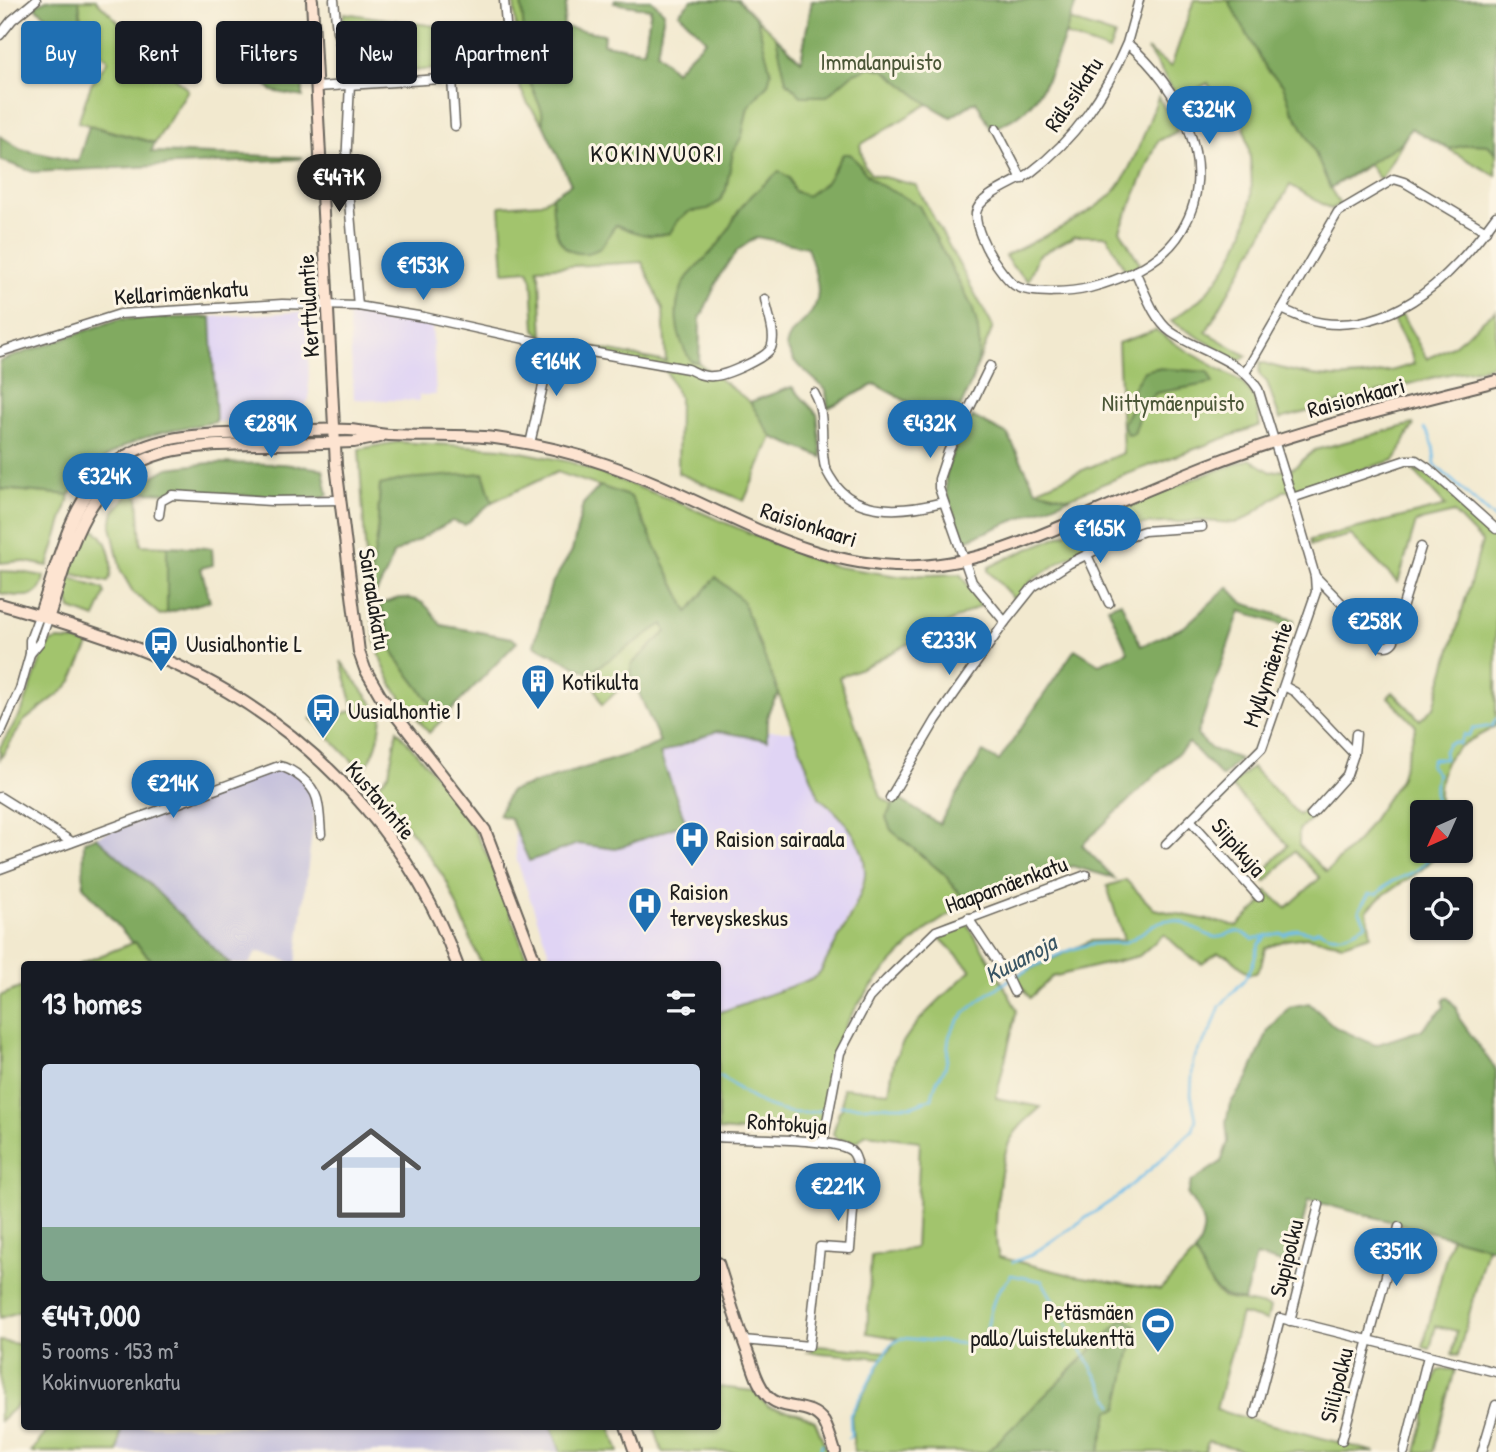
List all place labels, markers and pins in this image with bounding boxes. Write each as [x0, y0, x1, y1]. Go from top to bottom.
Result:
pin: €324K [1160, 86, 1258, 146]
pin: €447K [290, 154, 388, 214]
pin: €153K [374, 243, 472, 302]
pin: €164K [507, 338, 605, 398]
pin: €289K [222, 400, 320, 460]
pin: €432K [881, 400, 979, 460]
pin: €324K [56, 454, 154, 513]
pin: €165K [1051, 505, 1149, 565]
pin: €258K [1326, 598, 1424, 658]
pin: €233K [900, 618, 998, 677]
bus stop icon: Uusialhontie L [142, 624, 180, 673]
place label: Uusialhontie L [186, 628, 302, 659]
building icon: Kotikulta [519, 662, 557, 711]
place label: Kotikulta [562, 666, 638, 697]
bus stop icon: Uusialhontie I [304, 691, 342, 740]
place label: Uusialhontie I [348, 695, 461, 726]
pin: €214K [124, 760, 222, 820]
hospital icon: Raision sairaala [673, 819, 711, 868]
place label: Raision sairaala [716, 823, 845, 854]
place label: Raision terveyskeskus [670, 876, 788, 933]
hospital icon: Raision terveyskeskus [626, 885, 664, 934]
pin: €221K [789, 1164, 887, 1223]
pin: €351K [1347, 1228, 1445, 1288]
place label: Petäsmäen pallo/luistelukenttä [971, 1296, 1134, 1353]
sports icon: Petäsmäen pallo/luistelukenttä [1139, 1305, 1177, 1354]

